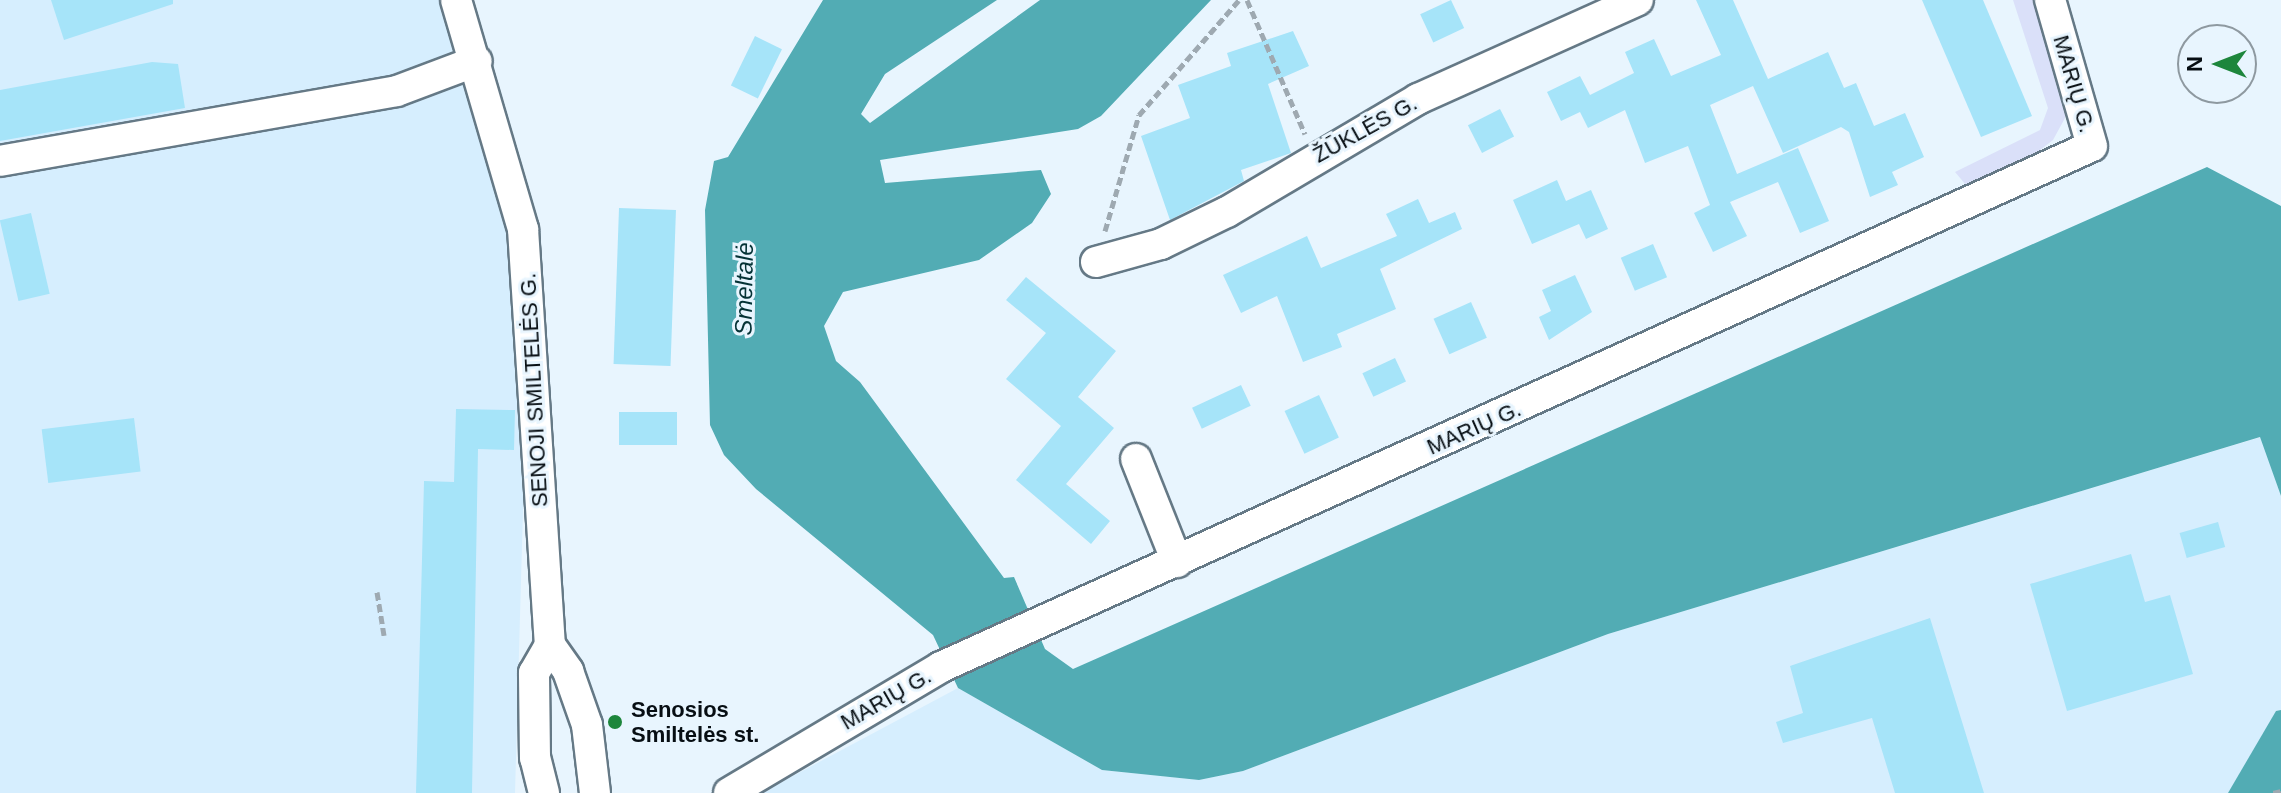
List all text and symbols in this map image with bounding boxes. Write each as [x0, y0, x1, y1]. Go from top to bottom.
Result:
north arrow [2177, 24, 2257, 104]
street label: MARIŲ G. [2047, 32, 2101, 136]
text: N [2182, 56, 2207, 72]
street label: ŽŪKLĖS G. [1308, 90, 1422, 168]
water label: Smeltalė [729, 242, 759, 336]
street label: SENOJI SMILTELĖS G. [515, 272, 553, 508]
street label: MARIŲ G. [1423, 396, 1525, 460]
street label: MARIŲ G. [836, 663, 936, 735]
place label: Senosios Smiltelės st. [631, 696, 759, 748]
marker: Senosios Smiltelės st. [606, 713, 624, 731]

